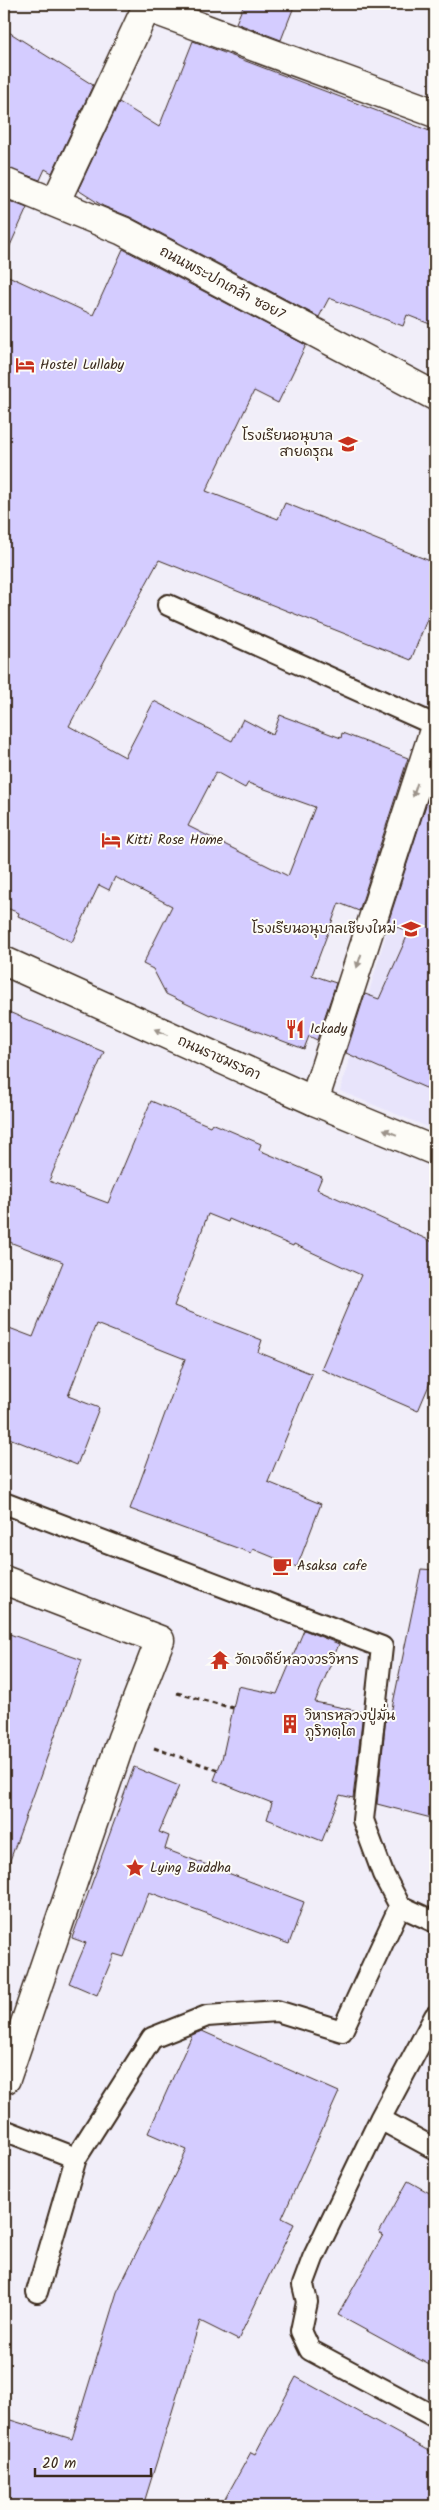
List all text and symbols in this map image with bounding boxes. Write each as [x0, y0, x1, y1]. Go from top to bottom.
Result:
street label: ถนนพระปกเกล้า ซอย7 [155, 241, 289, 326]
hotel icon: Hostel Lullaby [14, 354, 36, 376]
place label: Hostel Lullaby [40, 354, 125, 376]
place label: โรงเรียนอนุบาล สายดรุณ [242, 425, 334, 463]
school or university icon: โรงเรียนอนุบาล สายดรุณ [337, 433, 359, 455]
one-way arrow [411, 783, 419, 798]
hotel icon: Kitti Rose Home [100, 829, 122, 851]
place label: Kitti Rose Home [126, 829, 224, 851]
place label: โรงเรียนอนุบาลเชียงใหม่ [252, 918, 396, 940]
school or university icon: โรงเรียนอนุบาลเชียงใหม่ [400, 918, 422, 940]
one-way arrow [355, 954, 363, 969]
restaurant icon: Ickady [284, 1018, 306, 1040]
place label: Ickady [310, 1018, 348, 1040]
one-way arrow [154, 1027, 168, 1035]
street label: ถนนราชมรรคา [174, 1030, 264, 1086]
one-way arrow [383, 1128, 397, 1136]
cafe icon: Asaksa cafe [271, 1555, 293, 1577]
place label: Asaksa cafe [297, 1555, 368, 1577]
temple icon: วัดเจดีย์หลวงวรวิหาร [209, 1649, 231, 1671]
place label: วัดเจดีย์หลวงวรวิหาร [235, 1649, 359, 1671]
place label: วิหารหลวงปู่มั่น ภูริทตฺโต [304, 1703, 396, 1743]
building icon: วิหารหลวงปู่มั่น ภูริทตฺโต [279, 1713, 301, 1735]
place icon: Lying Buddha [124, 1857, 146, 1879]
place label: Lying Buddha [150, 1857, 231, 1879]
scale bar [35, 2445, 151, 2477]
text: 20 m [42, 2452, 76, 2476]

